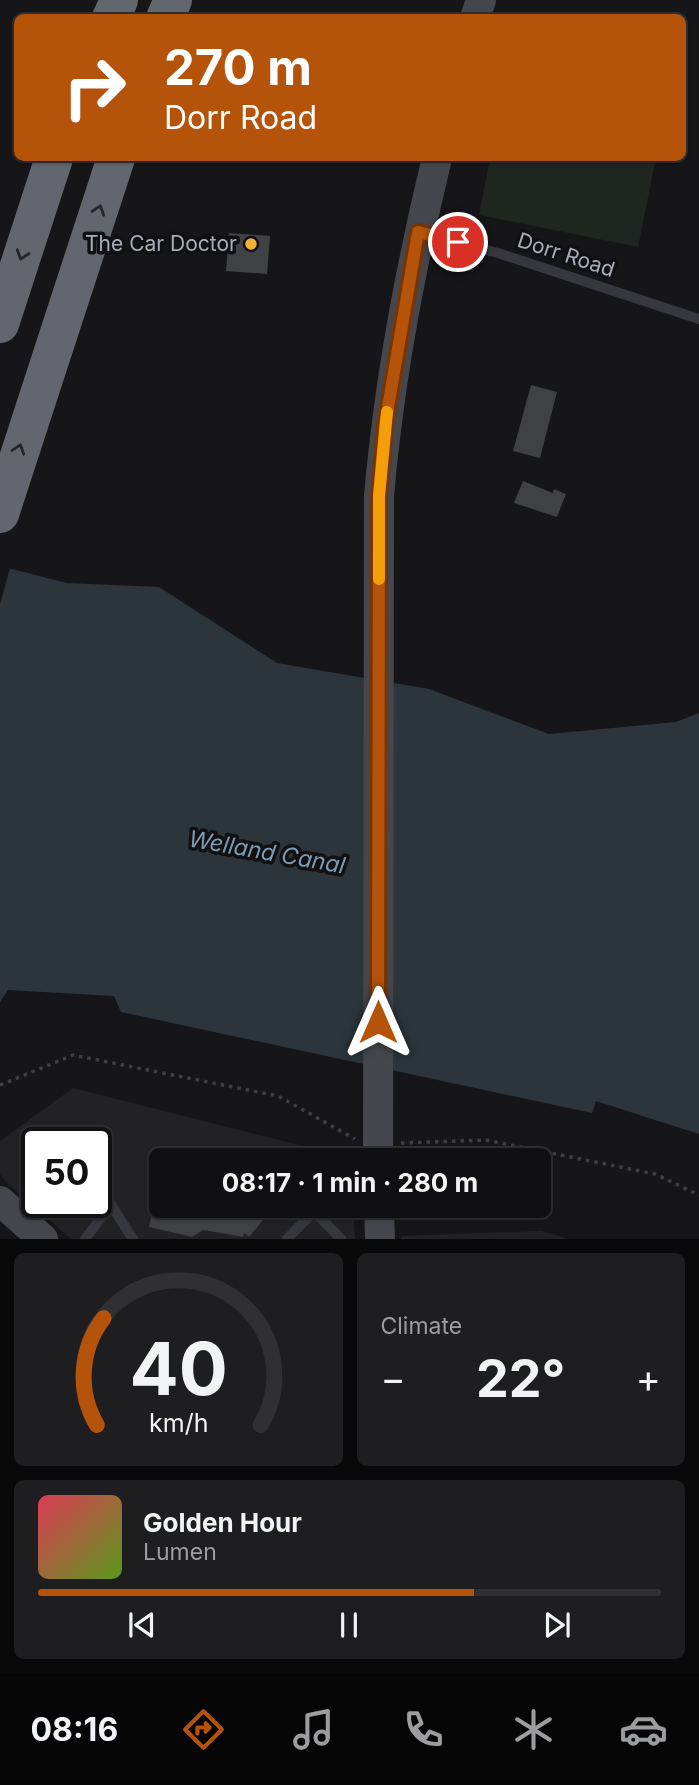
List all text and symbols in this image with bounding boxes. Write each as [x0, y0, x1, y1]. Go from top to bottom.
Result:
text: 270 m [164, 38, 312, 97]
icon: right [49, 42, 140, 133]
text: Dorr Road [164, 98, 317, 137]
one-way arrow [91, 204, 105, 216]
pin [428, 212, 488, 272]
icon: arrive [439, 223, 477, 261]
street label: Dorr Road [515, 227, 618, 282]
place label: The Car Doctor [85, 231, 237, 256]
marker: The Car Doctor [243, 236, 259, 252]
one-way arrow [16, 248, 30, 260]
one-way arrow [11, 443, 25, 456]
water label: Welland Canal [187, 824, 348, 880]
position arrow [341, 985, 415, 1059]
speed limit sign: 50 [21, 1127, 112, 1218]
text: 08:17 · 1 min · 280 m [222, 1167, 478, 1198]
text: Climate [381, 1312, 462, 1340]
text: 40 [129, 1325, 227, 1414]
text: 22° [476, 1347, 565, 1410]
text: − [381, 1355, 406, 1401]
text: + [636, 1355, 661, 1401]
text: km/h [149, 1408, 208, 1438]
text: Golden Hour [143, 1507, 302, 1538]
text: Lumen [143, 1538, 217, 1566]
icon: previous [123, 1606, 161, 1644]
icon: pause [330, 1606, 368, 1644]
icon: next [538, 1606, 576, 1644]
icon: directions [179, 1705, 228, 1754]
icon: music [289, 1705, 338, 1754]
icon: phone [399, 1705, 448, 1754]
icon: climate [509, 1705, 558, 1754]
icon: car [619, 1705, 668, 1754]
text: 08:16 [31, 1710, 118, 1749]

